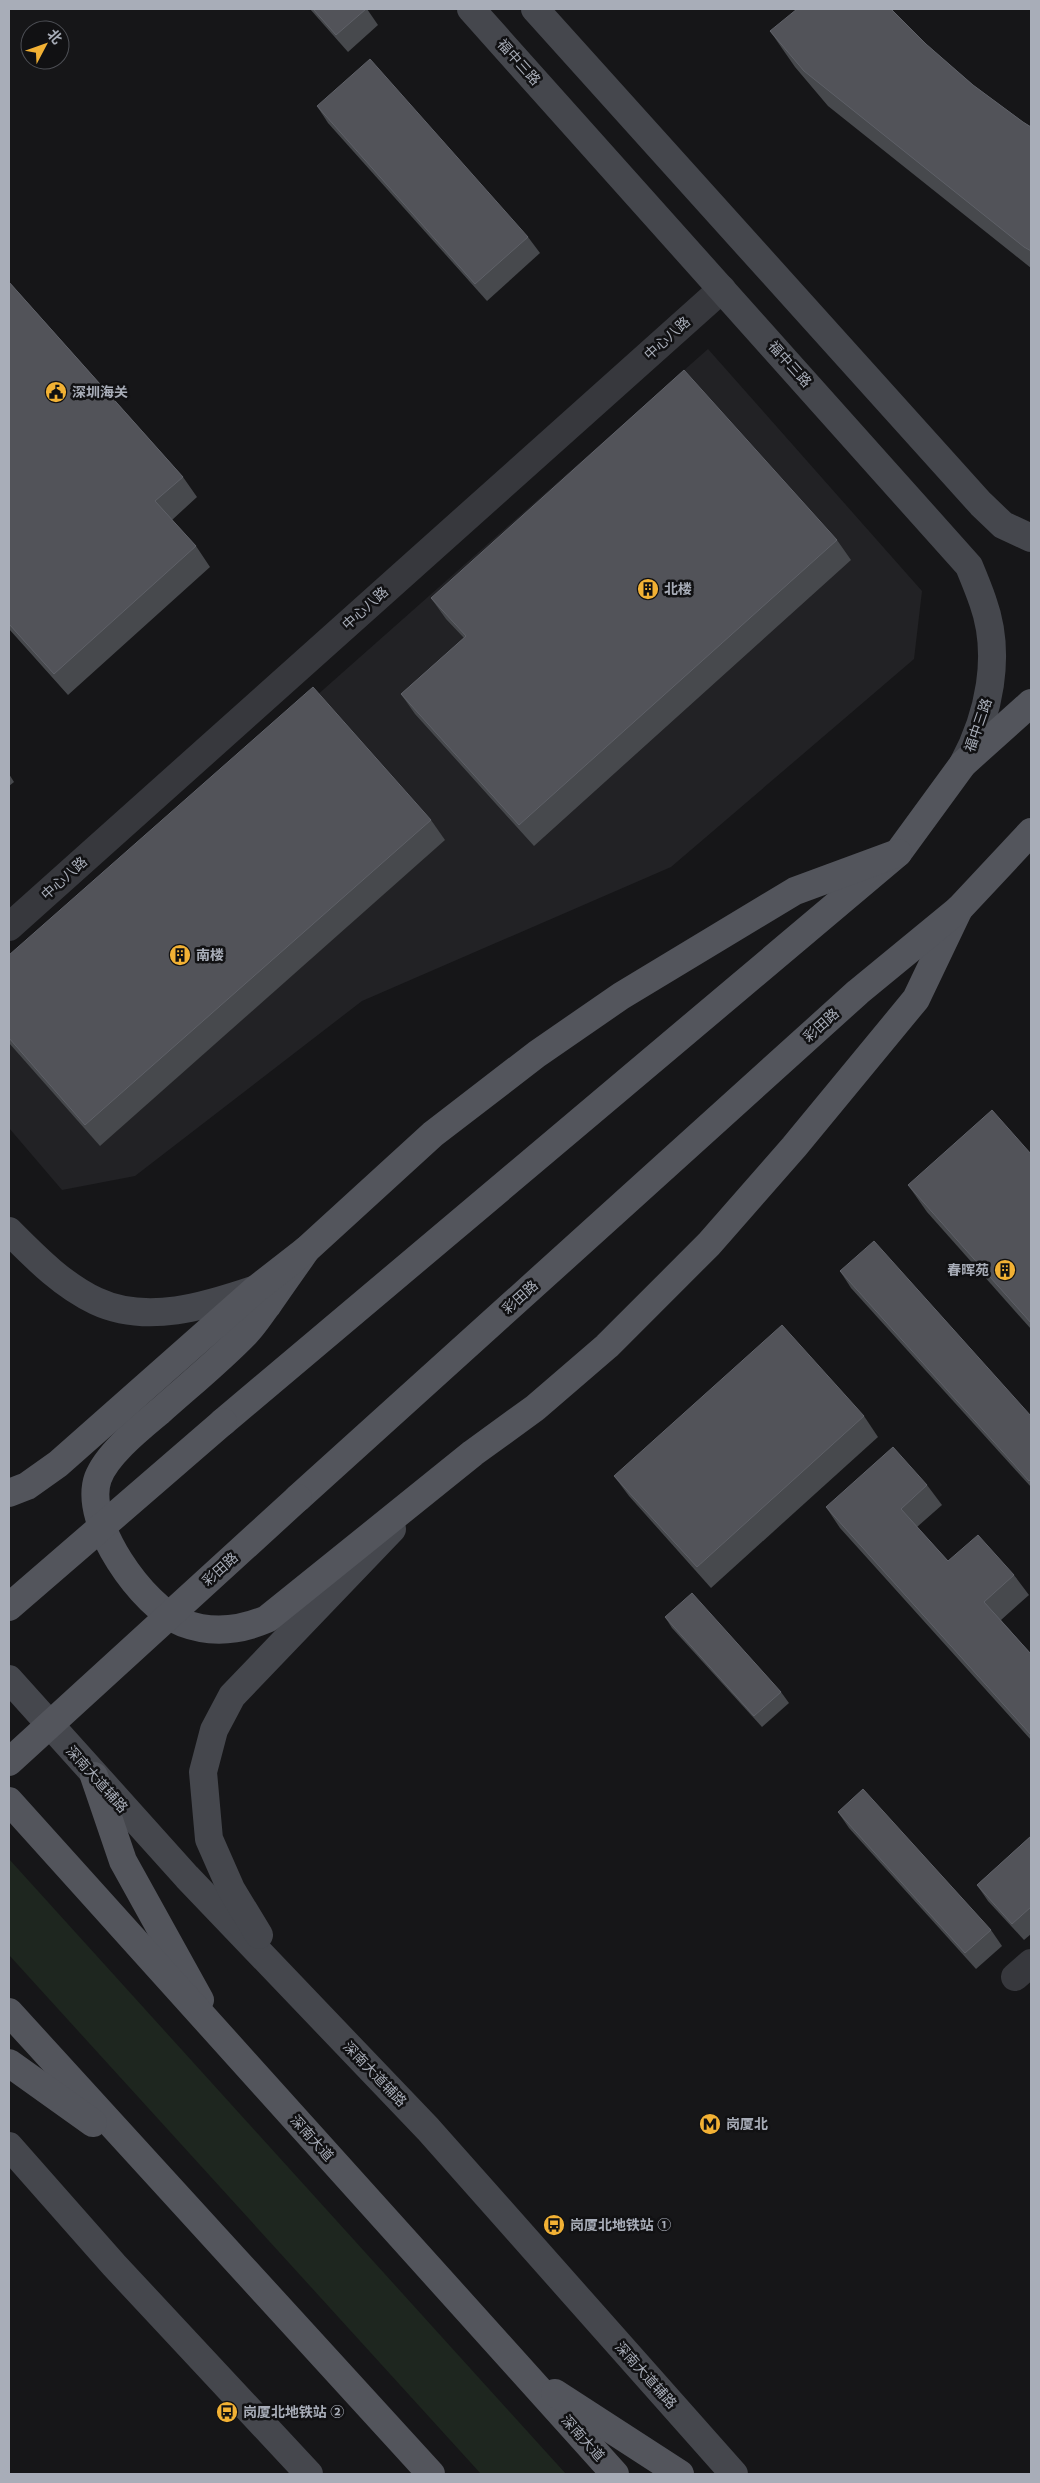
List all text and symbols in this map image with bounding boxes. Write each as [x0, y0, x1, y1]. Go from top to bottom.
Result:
north arrow [20, 20, 70, 70]
text: 北 [44, 26, 65, 47]
street label: 福中三路 [494, 36, 544, 88]
street label: 中心八路 [641, 313, 693, 363]
street label: 福中三路 [765, 338, 815, 390]
public building icon: 深圳海关 [44, 380, 68, 404]
place label: 深圳海关 [72, 384, 128, 400]
building icon: 北楼 [636, 577, 660, 601]
place label: 北楼 [664, 581, 692, 597]
street label: 中心八路 [339, 583, 391, 633]
street label: 福中三路 [961, 696, 995, 754]
street label: 中心八路 [38, 853, 90, 903]
building icon: 南楼 [168, 943, 192, 967]
place label: 南楼 [196, 947, 224, 963]
street label: 彩田路 [800, 1005, 842, 1045]
building icon: 春晖苑 [993, 1258, 1017, 1282]
place label: 春晖苑 [947, 1262, 989, 1278]
street label: 彩田路 [499, 1277, 541, 1317]
street label: 彩田路 [199, 1549, 241, 1589]
street label: 深南大道辅路 [63, 1742, 131, 1816]
street label: 深南大道辅路 [340, 2038, 410, 2110]
street label: 深南大道 [287, 2112, 337, 2164]
metro station icon: 岗厦北 [698, 2112, 722, 2136]
place label: 岗厦北 [726, 2116, 768, 2132]
bus stop icon: 岗厦北地铁站 ① [542, 2213, 566, 2237]
place label: 岗厦北地铁站 ① [570, 2217, 671, 2233]
street label: 深南大道辅路 [612, 2338, 680, 2412]
bus stop icon: 岗厦北地铁站 ② [215, 2400, 239, 2424]
place label: 岗厦北地铁站 ② [243, 2404, 344, 2420]
street label: 深南大道 [558, 2412, 608, 2464]

